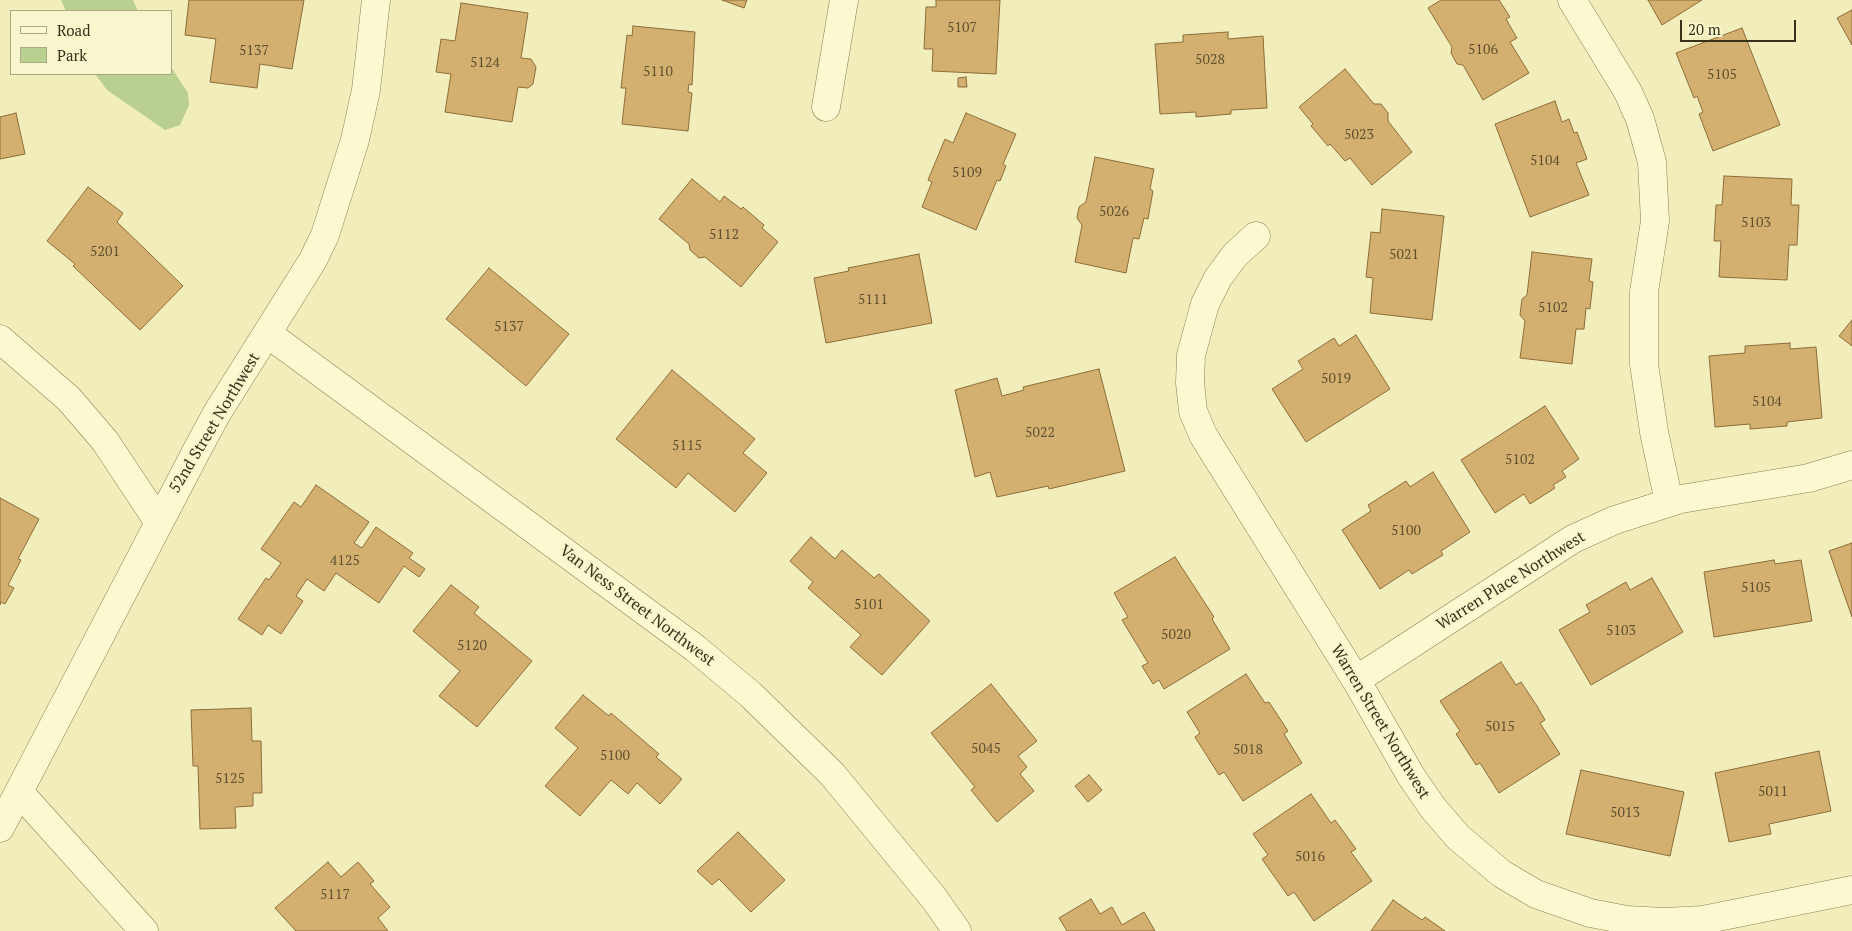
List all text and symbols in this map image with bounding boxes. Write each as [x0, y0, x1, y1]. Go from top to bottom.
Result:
legend [10, 10, 172, 75]
scale bar [1682, 10, 1798, 42]
text: 20 m [1688, 19, 1721, 39]
text: Road [57, 20, 90, 40]
house number: 5107 [947, 20, 977, 36]
house number: 5106 [1468, 42, 1498, 58]
house number: 5137 [239, 43, 269, 59]
text: Park [57, 45, 87, 65]
house number: 5028 [1195, 52, 1225, 68]
house number: 5124 [470, 55, 500, 71]
house number: 5110 [643, 64, 673, 80]
house number: 5105 [1707, 67, 1737, 83]
house number: 5023 [1344, 127, 1374, 143]
house number: 5104 [1530, 153, 1560, 169]
house number: 5109 [952, 165, 982, 181]
house number: 5026 [1099, 204, 1129, 220]
house number: 5103 [1741, 215, 1771, 231]
house number: 5112 [709, 227, 739, 243]
house number: 5201 [90, 244, 120, 260]
house number: 5021 [1389, 247, 1419, 263]
house number: 5111 [858, 292, 888, 308]
house number: 5102 [1538, 300, 1568, 316]
house number: 5137 [494, 319, 524, 335]
street label: 52nd Street Northwest [165, 349, 265, 497]
house number: 5019 [1321, 371, 1351, 387]
house number: 5104 [1752, 394, 1782, 410]
house number: 5022 [1025, 425, 1055, 441]
house number: 5115 [672, 438, 702, 454]
house number: 5102 [1505, 452, 1535, 468]
house number: 5100 [1391, 523, 1421, 539]
street label: Warren Place Northwest [1433, 527, 1589, 635]
street label: Van Ness Street Northwest [556, 541, 718, 671]
house number: 4125 [330, 553, 360, 569]
house number: 5105 [1741, 580, 1771, 596]
house number: 5101 [854, 597, 884, 613]
house number: 5103 [1606, 623, 1636, 639]
house number: 5020 [1161, 627, 1191, 643]
house number: 5120 [457, 638, 487, 654]
street label: Warren Street Northwest [1326, 641, 1434, 803]
house number: 5015 [1485, 719, 1515, 735]
house number: 5045 [971, 741, 1001, 757]
house number: 5018 [1233, 742, 1263, 758]
house number: 5100 [600, 748, 630, 764]
house number: 5125 [215, 771, 245, 787]
house number: 5011 [1758, 784, 1788, 800]
house number: 5013 [1610, 805, 1640, 821]
house number: 5016 [1295, 849, 1325, 865]
house number: 5117 [320, 887, 350, 903]

